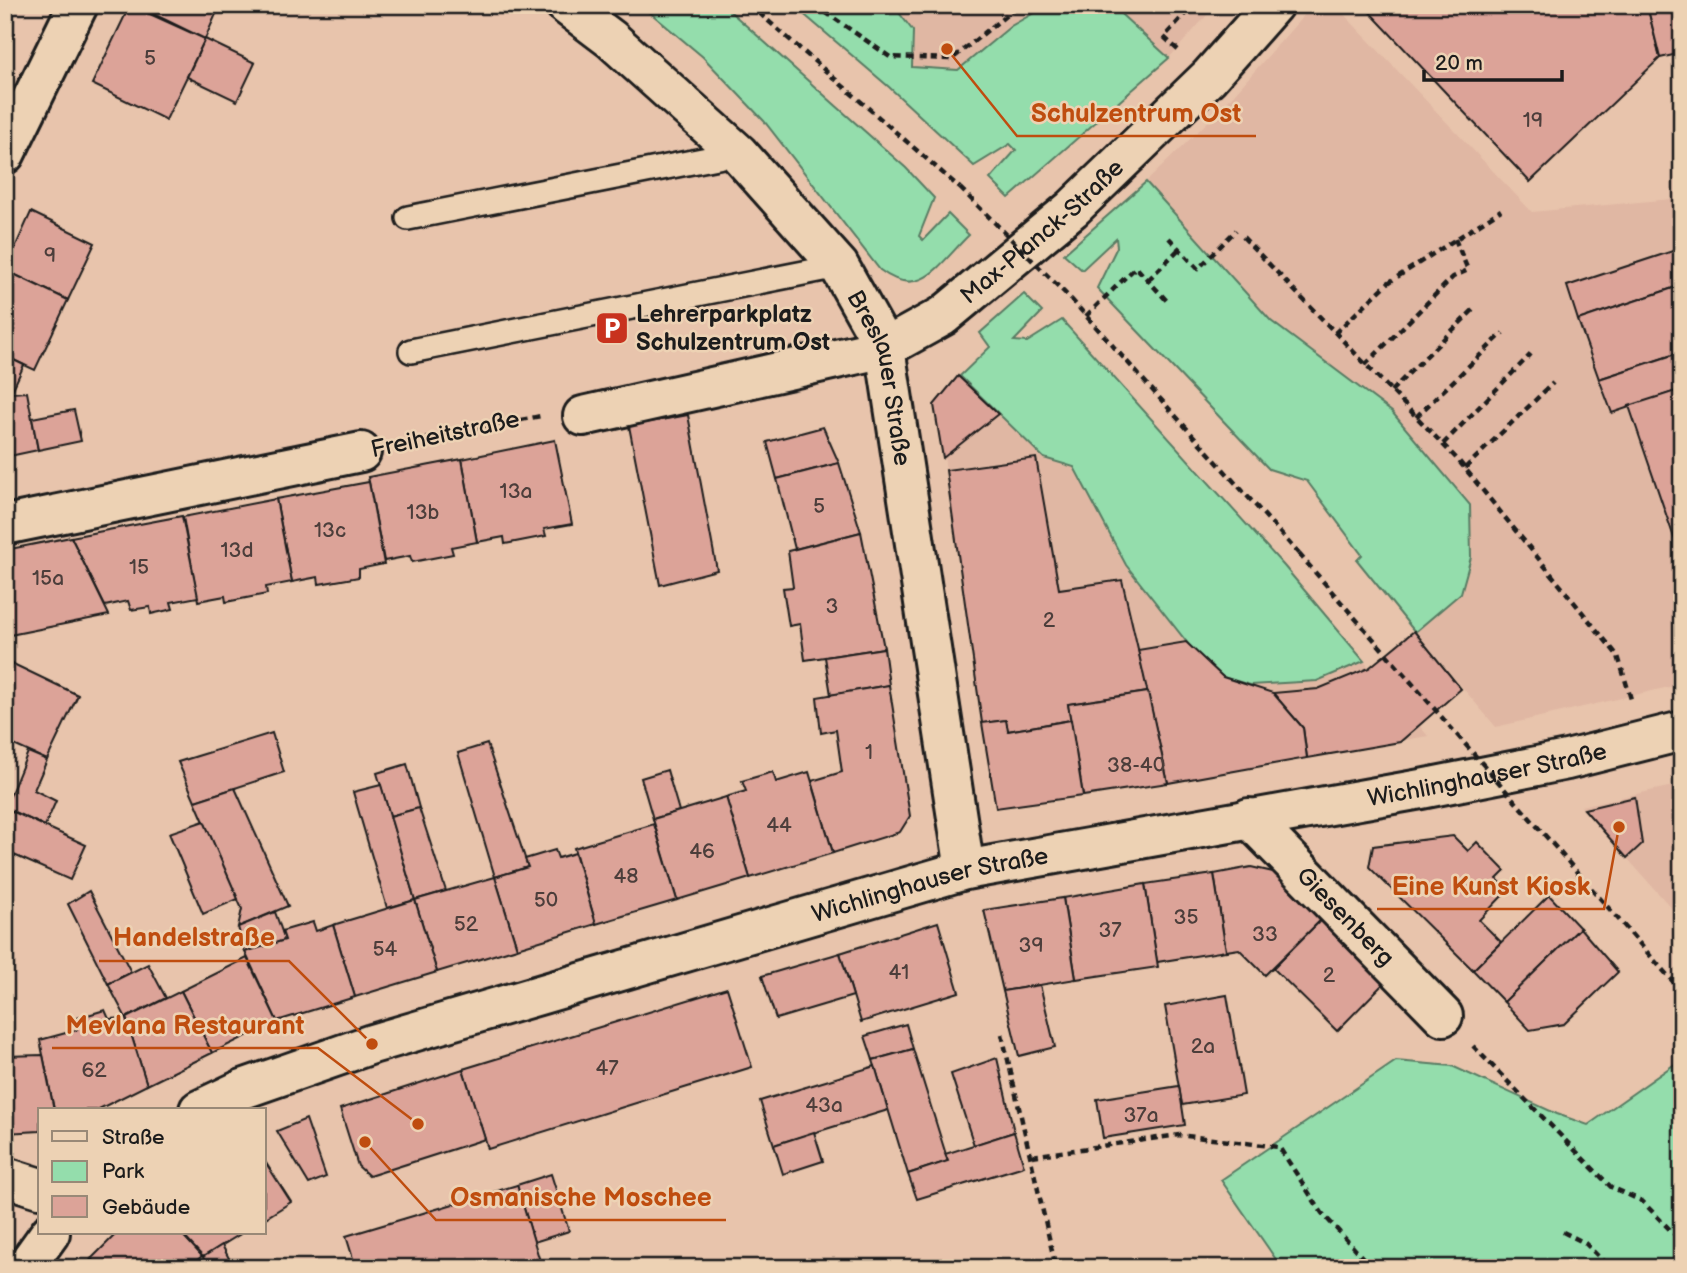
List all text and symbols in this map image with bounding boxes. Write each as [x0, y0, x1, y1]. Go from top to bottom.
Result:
scale bar [1424, 38, 1563, 82]
house number: 5 [144, 46, 156, 71]
text: 20 m [1435, 51, 1483, 76]
callout: Schulzentrum Ost [1017, 89, 1256, 136]
text: Schulzentrum Ost [1031, 99, 1241, 130]
house number: 19 [1523, 108, 1543, 133]
street label: Max-Planck-Straße [955, 153, 1130, 310]
house number: 9 [44, 243, 56, 268]
street label: Breslauer Straße [840, 285, 917, 468]
place label: Lehrerparkplatz Schulzentrum Ost [636, 300, 830, 357]
parking icon: Lehrerparkplatz Schulzentrum Ost [593, 309, 631, 347]
street label: Freiheitstraße [368, 405, 522, 464]
house number: 13a [500, 479, 532, 504]
house number: 5 [813, 494, 825, 519]
house number: 13b [407, 500, 440, 525]
house number: 13c [314, 518, 346, 543]
house number: 13d [220, 538, 254, 563]
house number: 15 [129, 555, 149, 580]
house number: 15a [32, 566, 64, 591]
house number: 3 [826, 594, 838, 619]
house number: 2 [1043, 608, 1056, 633]
street label: Wichlinghauser Straße [1365, 737, 1610, 813]
house number: 1 [865, 740, 873, 765]
house number: 38-40 [1107, 753, 1165, 778]
house number: 44 [766, 813, 792, 838]
house number: 46 [689, 839, 715, 864]
street label: Wichlinghauser Straße [809, 841, 1051, 929]
street label: Giesenberg [1290, 861, 1400, 973]
callout: Eine Kunst Kiosk [1377, 862, 1604, 909]
house number: 48 [613, 864, 639, 889]
text: Eine Kunst Kiosk [1392, 872, 1591, 903]
house number: 50 [534, 888, 558, 913]
house number: 35 [1174, 905, 1198, 930]
house number: 52 [454, 912, 479, 937]
callout: Handelstraße [99, 914, 289, 961]
house number: 37 [1098, 918, 1122, 943]
house number: 33 [1252, 922, 1278, 947]
text: Handelstraße [113, 923, 275, 954]
house number: 39 [1018, 933, 1044, 958]
house number: 54 [373, 937, 398, 962]
house number: 41 [889, 960, 909, 985]
house number: 2 [1323, 963, 1336, 988]
callout: Mevlana Restaurant [52, 1001, 318, 1048]
text: Mevlana Restaurant [66, 1011, 305, 1042]
house number: 2a [1191, 1034, 1215, 1059]
house number: 47 [595, 1056, 619, 1081]
house number: 62 [81, 1058, 107, 1083]
house number: 43a [805, 1093, 843, 1118]
house number: 37a [1123, 1103, 1159, 1128]
legend [38, 1108, 266, 1234]
text: Straße [102, 1125, 164, 1150]
text: Park [102, 1159, 145, 1184]
callout: Osmanische Moschee [436, 1173, 726, 1220]
text: Osmanische Moschee [450, 1183, 712, 1214]
text: Gebäude [102, 1195, 190, 1220]

